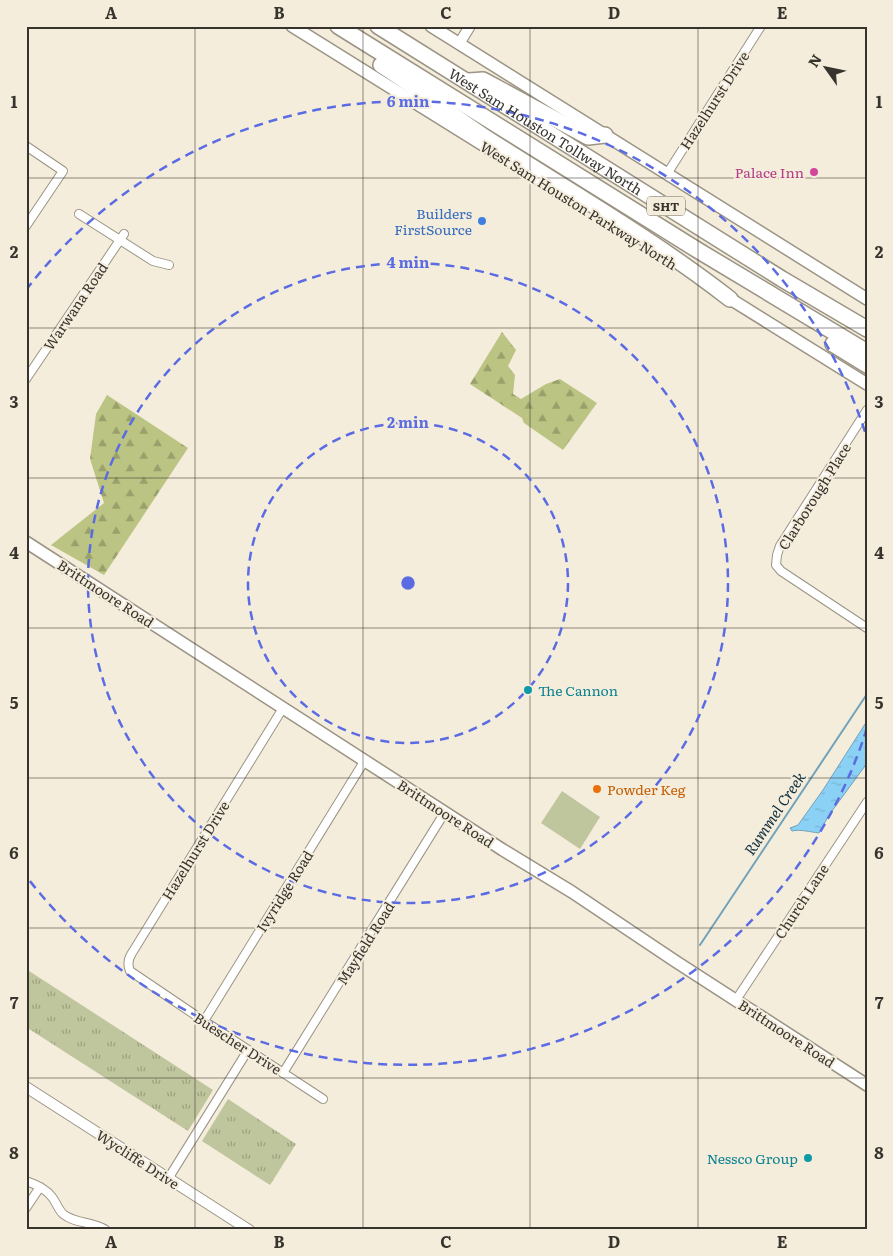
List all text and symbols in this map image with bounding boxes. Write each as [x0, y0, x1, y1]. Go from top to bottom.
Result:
text: A [105, 0, 117, 24]
text: B [273, 0, 285, 24]
text: C [440, 0, 452, 24]
text: D [608, 0, 620, 24]
text: E [777, 0, 788, 24]
north arrow [800, 42, 850, 92]
street label: Hazelhurst Drive [675, 47, 753, 153]
text: N [803, 50, 826, 71]
street label: West Sam Houston Tollway North [445, 63, 647, 199]
text: 1 [11, 89, 18, 113]
text: 6 min [387, 89, 430, 112]
text: 1 [876, 89, 883, 113]
street label: West Sam Houston Parkway North [477, 136, 681, 274]
place label: Palace Inn [735, 162, 804, 182]
marker: Palace Inn [808, 166, 820, 178]
road number: SHT [647, 197, 685, 216]
place label: Builders FirstSource [394, 203, 472, 239]
marker: Builders FirstSource [476, 215, 488, 227]
text: 2 [10, 239, 19, 263]
text: 2 [875, 239, 884, 263]
text: 4 min [387, 250, 430, 273]
street label: Warwana Road [38, 258, 112, 354]
text: 3 [10, 389, 19, 413]
text: 3 [875, 389, 884, 413]
text: 2 min [387, 410, 430, 433]
street label: Clarborough Place [773, 439, 855, 553]
text: 4 [9, 540, 19, 564]
text: 4 [874, 540, 884, 564]
street label: Brittmoore Road [54, 554, 159, 632]
centre of rings [399, 574, 417, 592]
place label: The Cannon [538, 680, 618, 700]
marker: The Cannon [522, 684, 534, 696]
text: 5 [10, 690, 19, 714]
text: 5 [875, 690, 884, 714]
water label: Rummel Creek [737, 766, 811, 859]
street label: Brittmoore Road [394, 774, 499, 852]
place label: Powder Keg [607, 779, 686, 799]
marker: Powder Keg [591, 783, 603, 795]
street label: Hazelhurst Drive [156, 796, 234, 904]
text: 6 [9, 840, 19, 864]
text: 6 [874, 840, 884, 864]
street label: Ivyridge Road [251, 846, 317, 936]
street label: Church Lane [769, 860, 833, 942]
street label: Mayfield Road [331, 897, 399, 988]
text: 7 [10, 990, 19, 1014]
text: 7 [875, 990, 884, 1014]
street label: Brittmoore Road [735, 994, 840, 1072]
street label: Buescher Drive [190, 1007, 286, 1079]
street label: Wycliffe Drive [93, 1125, 183, 1193]
text: 8 [9, 1140, 19, 1164]
text: 8 [874, 1140, 884, 1164]
place label: Nessco Group [707, 1148, 798, 1168]
marker: Nessco Group [802, 1152, 814, 1164]
text: A [105, 1229, 117, 1253]
text: B [273, 1229, 285, 1253]
text: C [440, 1229, 452, 1253]
text: D [608, 1229, 620, 1253]
text: E [777, 1229, 788, 1253]

